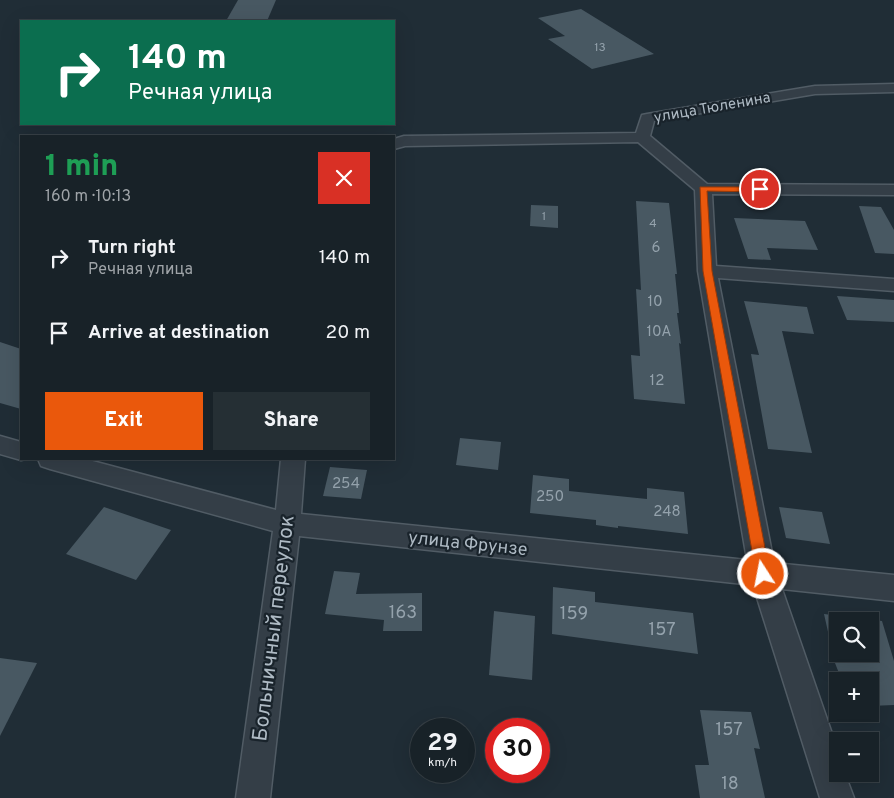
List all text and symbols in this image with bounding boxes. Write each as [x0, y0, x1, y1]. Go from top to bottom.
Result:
text: 140 m [128, 37, 227, 81]
icon: right [45, 40, 110, 105]
house number: 13 [594, 40, 606, 56]
text: Речная улица [128, 80, 272, 107]
street label: улица Тюленина [652, 89, 772, 128]
text: 1 min [45, 149, 118, 186]
button: close [318, 152, 370, 204]
pin [739, 168, 781, 210]
icon: arrive [746, 175, 774, 203]
text: 160 m · 10:13 [45, 187, 131, 207]
house number: 1 [542, 209, 546, 225]
house number: 4 [649, 216, 657, 232]
text: Turn right [88, 236, 176, 260]
house number: 6 [652, 239, 661, 258]
icon: right [45, 244, 73, 272]
text: 140 m [319, 246, 370, 270]
text: Речная улица [88, 260, 193, 280]
house number: 10 [647, 293, 663, 312]
icon: arrive [45, 319, 73, 347]
text: Arrive at destination [88, 321, 269, 345]
text: 20 m [326, 321, 370, 345]
house number: 10А [647, 323, 671, 342]
house number: 12 [650, 372, 664, 391]
button: Exit [45, 392, 203, 450]
button: Share [213, 392, 370, 450]
house number: 254 [332, 475, 360, 494]
house number: 250 [536, 488, 564, 507]
house number: 248 [653, 503, 681, 522]
street label: Больничный переулок [247, 513, 302, 743]
street label: улица Фрунзе [407, 527, 529, 562]
position arrow [736, 547, 788, 599]
house number: 163 [389, 602, 417, 625]
house number: 159 [560, 603, 588, 626]
map controls [829, 612, 879, 782]
button: search [829, 612, 879, 662]
house number: 157 [648, 619, 676, 642]
button: + [829, 672, 879, 722]
speed limit sign: 30 [485, 718, 550, 783]
house number: 157 [715, 719, 743, 742]
text: 29 [427, 728, 458, 760]
button: − [829, 732, 879, 782]
text: km/h [428, 755, 457, 771]
house number: 18 [721, 773, 739, 796]

